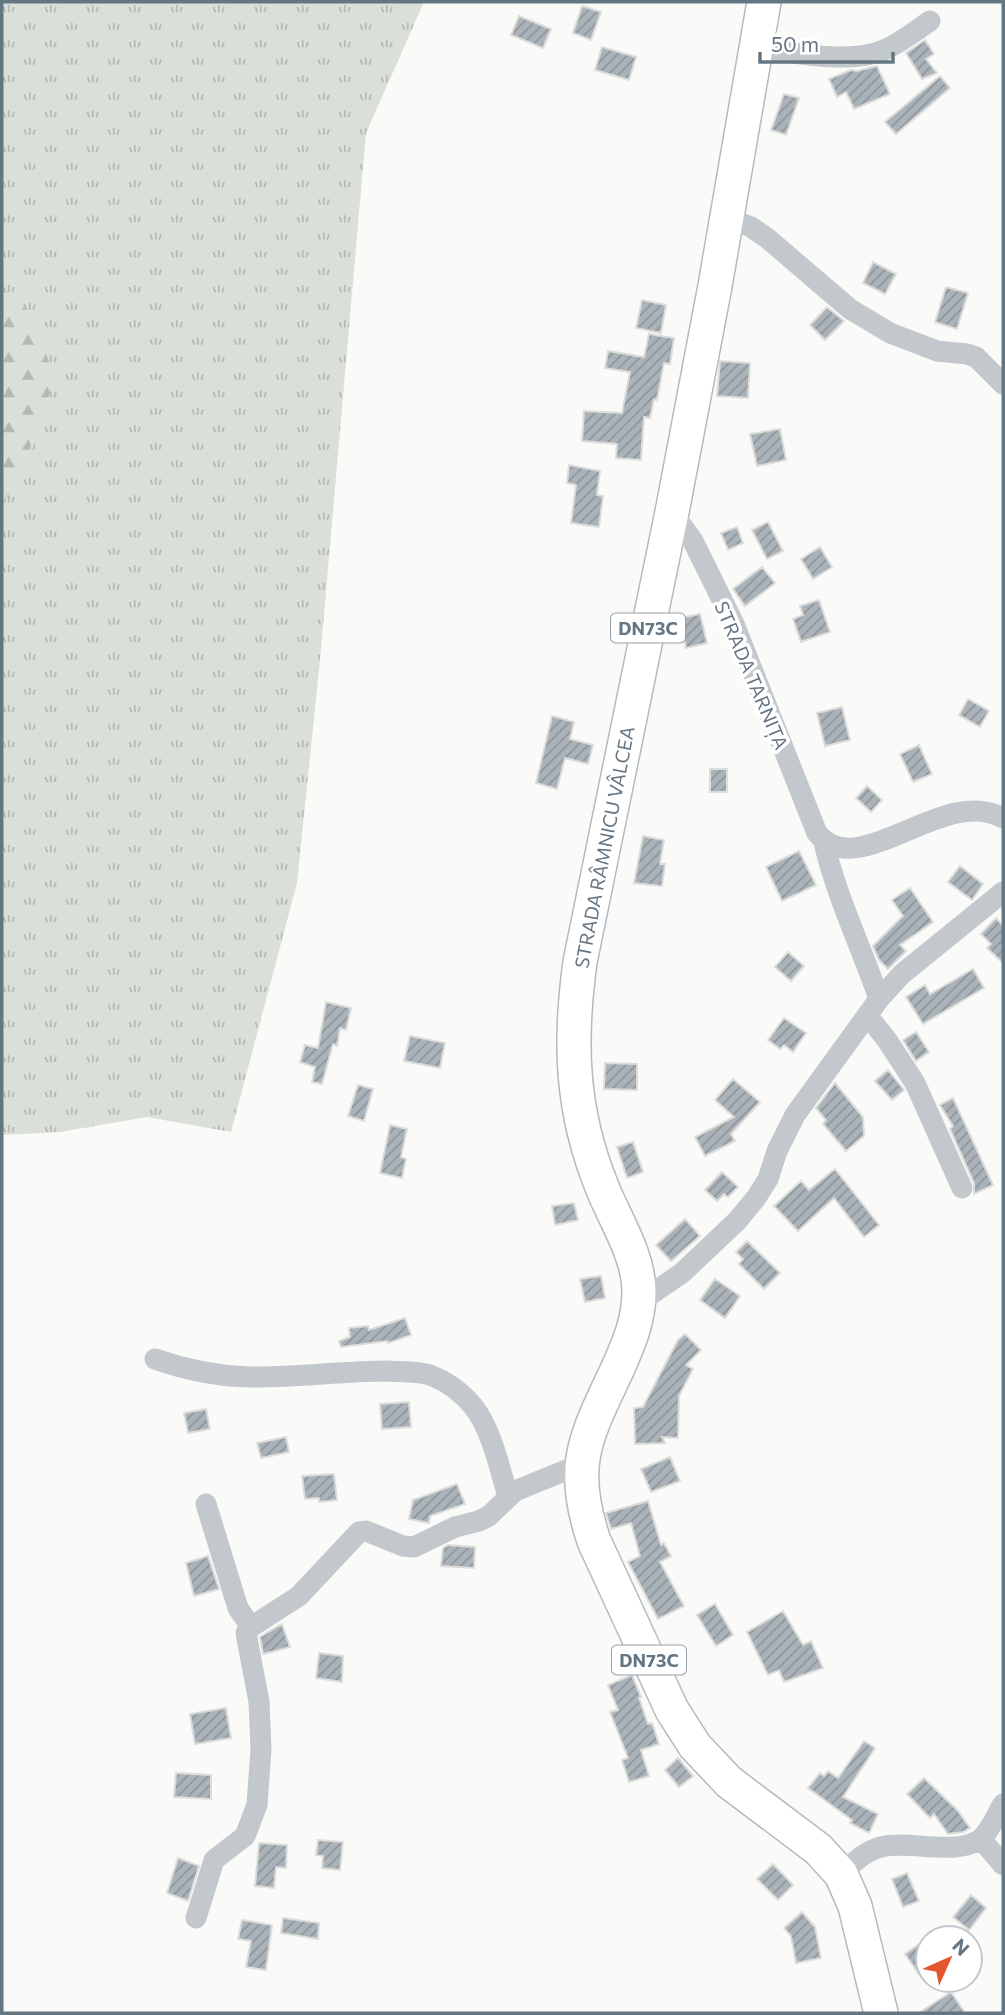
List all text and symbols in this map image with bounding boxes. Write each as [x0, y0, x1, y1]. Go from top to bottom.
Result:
scale bar [760, 21, 893, 65]
text: 50 m [771, 31, 819, 56]
street label: STRADA TARNIȚA [709, 597, 794, 753]
road number: DN73C [611, 614, 685, 642]
street label: STRADA RÂMNICU VÂLCEA [569, 724, 639, 970]
road number: DN73C [612, 1646, 686, 1674]
north arrow [914, 1924, 984, 1994]
text: N [948, 1933, 975, 1960]

